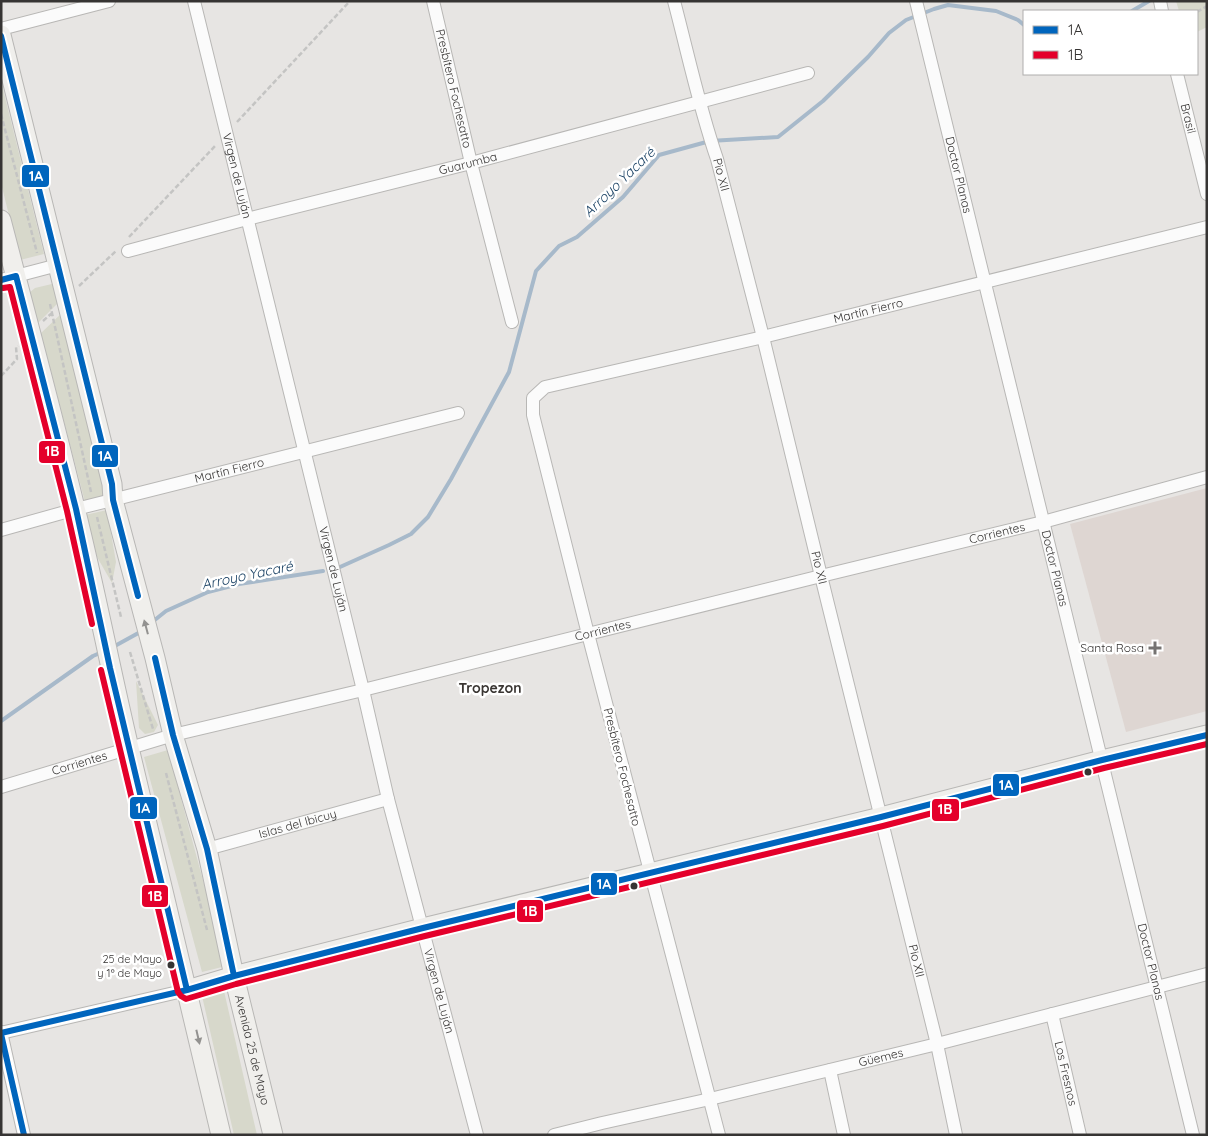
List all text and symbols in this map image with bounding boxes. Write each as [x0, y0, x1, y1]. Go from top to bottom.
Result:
legend [1023, 10, 1198, 75]
text: 1A [1068, 20, 1084, 39]
street label: Presbítero Fochesatto [433, 28, 475, 149]
text: 1B [1068, 45, 1084, 64]
street label: Brasil [1178, 102, 1200, 135]
street label: Virgen de Luján [220, 132, 255, 220]
street label: Doctor Planas [942, 135, 976, 215]
water label: Arroyo Yacaré [579, 143, 659, 221]
street label: Guarumba [437, 148, 498, 178]
street label: Pio XII [710, 156, 733, 193]
line badge: 1A [21, 164, 50, 188]
text: 1A [29, 167, 43, 185]
street label: Martín Fierro [832, 295, 904, 326]
line badge: 1B [38, 440, 66, 464]
text: 1B [45, 442, 59, 460]
line badge: 1A [91, 444, 119, 468]
text: 1A [98, 447, 112, 465]
street label: Martín Fierro [193, 454, 266, 486]
street label: Corrientes [967, 519, 1027, 547]
street label: Virgen de Luján [316, 525, 352, 613]
street label: Doctor Planas [1038, 528, 1072, 608]
street label: Pio XII [808, 549, 831, 586]
water label: Arroyo Yacaré [200, 556, 295, 593]
street label: Corrientes [573, 616, 632, 644]
one-way arrow [142, 620, 150, 635]
place label: Santa Rosa [1080, 640, 1144, 655]
marker: Santa Rosa [1148, 641, 1162, 655]
district label: Tropezon [458, 679, 522, 697]
street label: Presbítero Fochesatto [601, 706, 644, 828]
street label: Corrientes [50, 747, 109, 778]
unlabelled marker [1083, 767, 1093, 777]
line badge: 1A [992, 773, 1020, 797]
text: 1A [999, 776, 1013, 794]
line badge: 1A [129, 796, 158, 820]
line badge: 1B [931, 798, 960, 822]
text: 1A [136, 799, 150, 817]
text: 1B [938, 800, 952, 818]
street label: Islas del Ibicuy [257, 806, 338, 841]
line badge: 1A [590, 872, 618, 896]
text: 1A [597, 875, 611, 893]
unlabelled marker [629, 881, 639, 891]
line badge: 1B [141, 884, 169, 908]
text: 1B [148, 887, 162, 905]
line badge: 1B [516, 899, 544, 923]
text: 1B [523, 902, 537, 920]
street label: Doctor Planas [1135, 922, 1168, 1002]
street label: Pio XII [906, 943, 928, 979]
street label: Virgen de Luján [421, 947, 458, 1035]
place label: 25 de Mayo y 1º de Mayo [97, 952, 162, 980]
marker: 25 de Mayo y 1º de Mayo [166, 960, 176, 970]
street label: Avenida 25 de Mayo [232, 993, 273, 1106]
one-way arrow [194, 1030, 202, 1045]
street label: Los Fresnos [1052, 1040, 1081, 1107]
street label: Güemes [857, 1044, 905, 1070]

